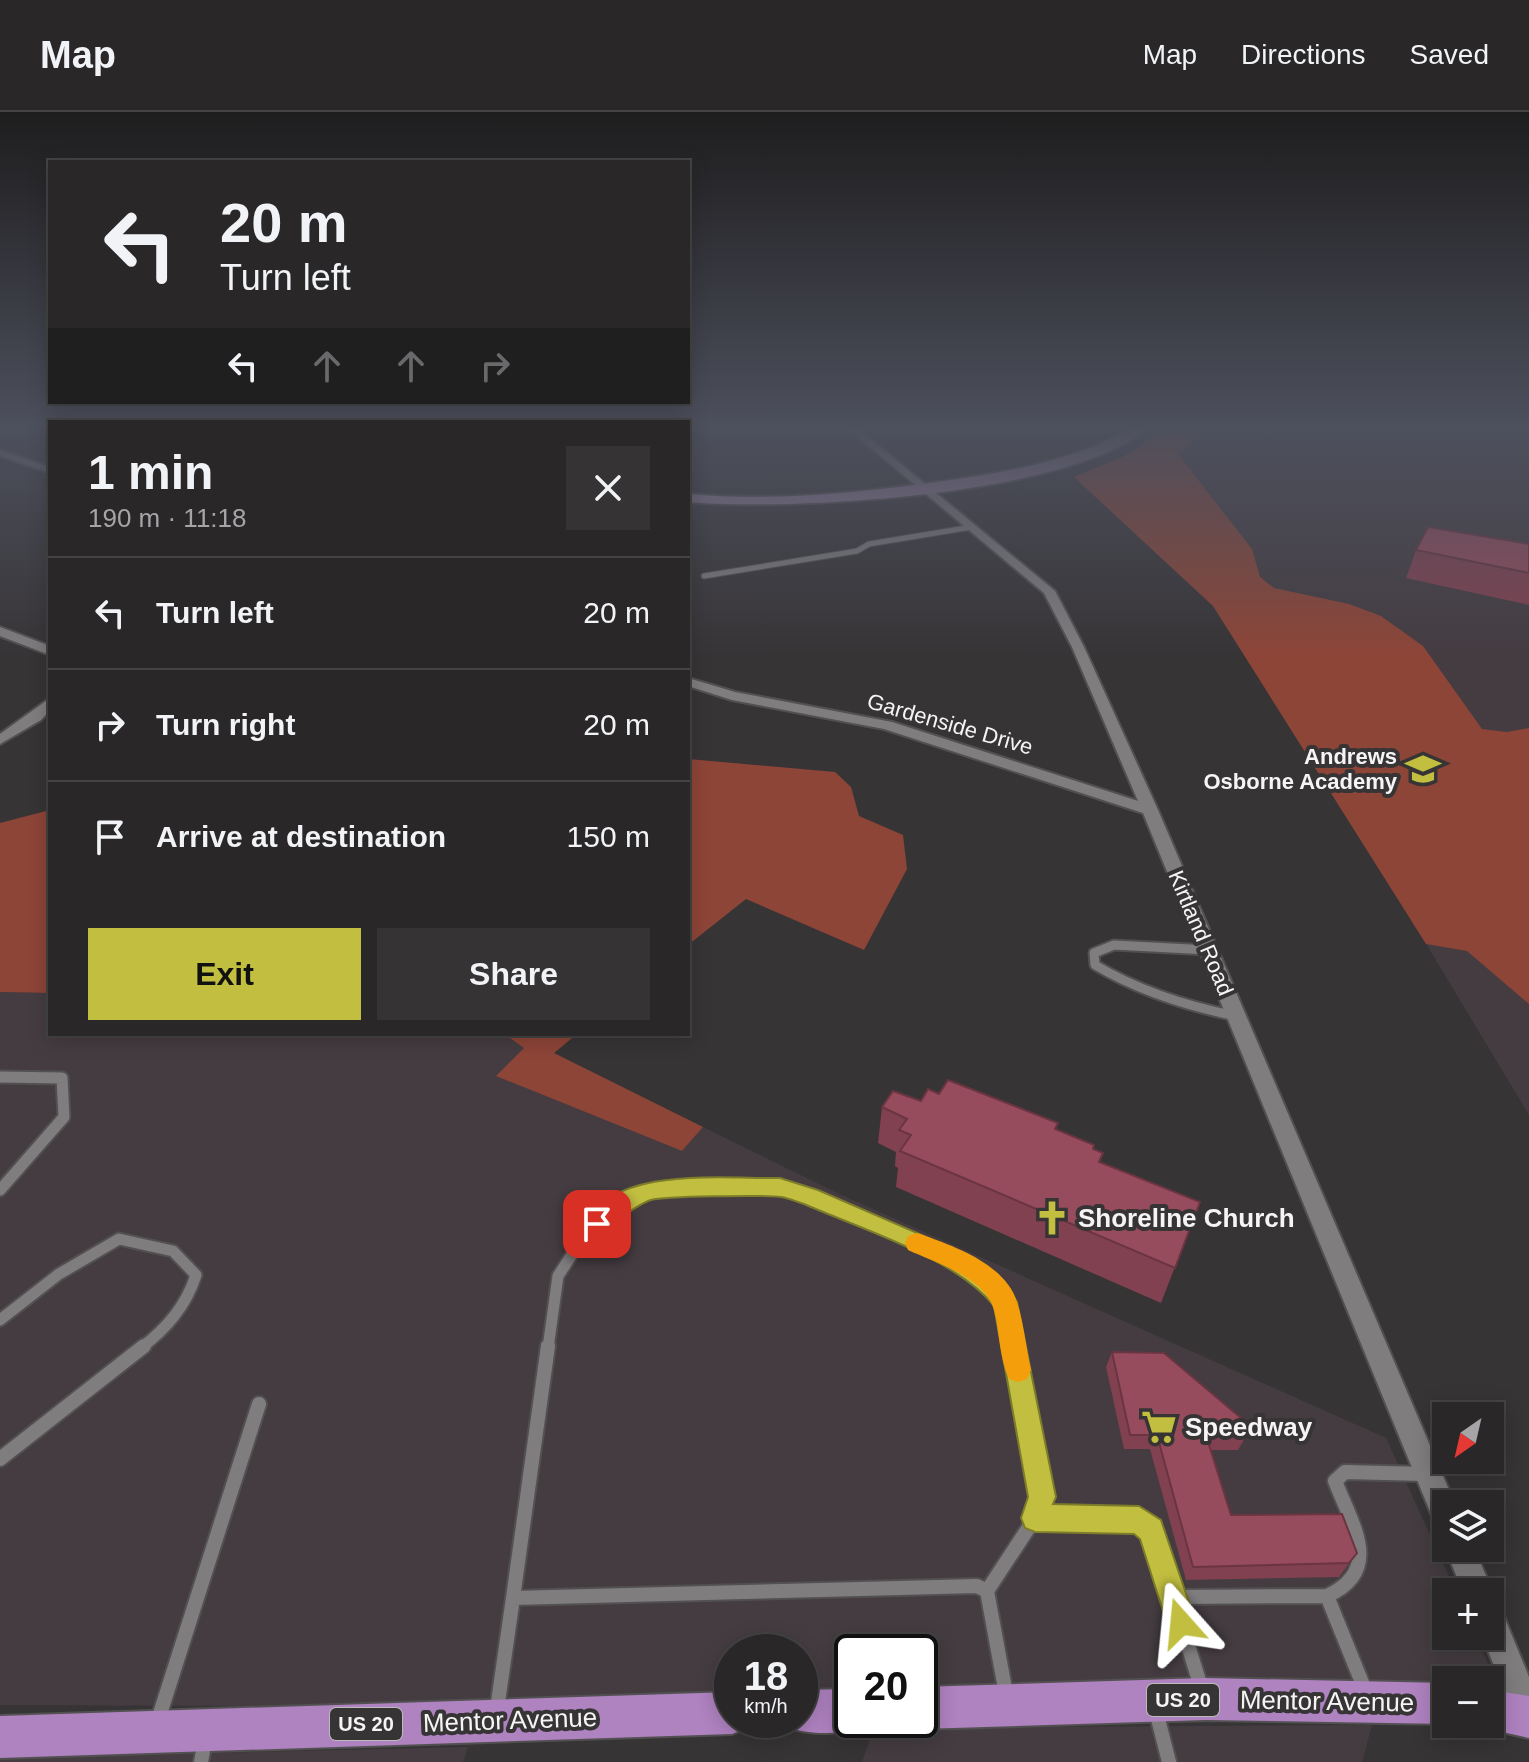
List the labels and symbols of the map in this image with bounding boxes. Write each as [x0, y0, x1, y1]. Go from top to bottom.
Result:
street label: Gardenside Drive [864, 688, 1036, 760]
place label: Andrews Osborne Academy [1203, 744, 1398, 794]
school or university icon: Andrews Osborne Academy [1404, 750, 1442, 788]
street label: Kirtland Road [1163, 867, 1239, 999]
pin [563, 1190, 631, 1258]
church icon: Shoreline Church [1033, 1199, 1071, 1237]
place label: Shoreline Church [1078, 1203, 1295, 1233]
north arrow [1432, 1402, 1504, 1474]
supermarket icon: Speedway [1140, 1408, 1178, 1446]
place label: Speedway [1185, 1412, 1313, 1442]
position arrow [1139, 1581, 1223, 1665]
speed limit sign: 20 [834, 1634, 938, 1738]
road number: US 20 [1147, 1684, 1219, 1716]
street label: Mentor Avenue [1240, 1684, 1414, 1718]
street label: Mentor Avenue [422, 1702, 598, 1738]
road number: US 20 [330, 1708, 402, 1740]

